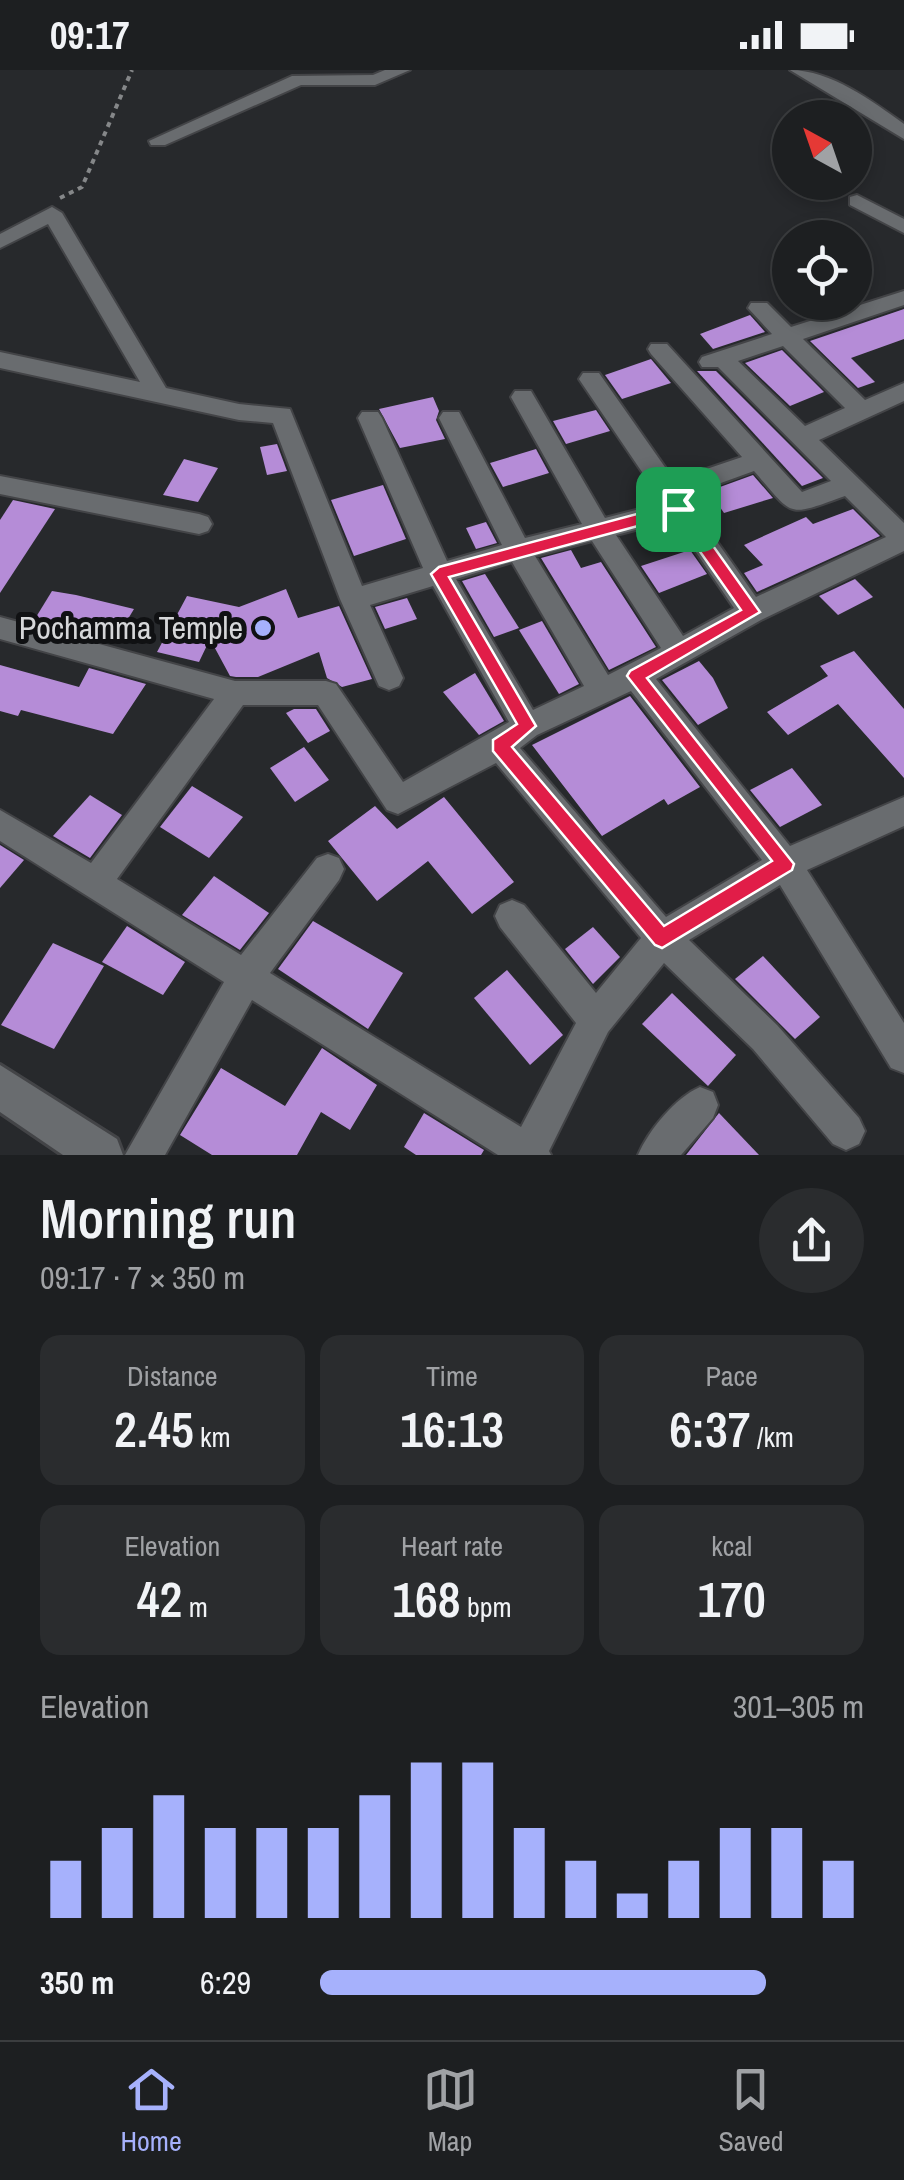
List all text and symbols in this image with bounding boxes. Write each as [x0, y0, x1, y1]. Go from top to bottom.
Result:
text: 09:17 [50, 10, 130, 61]
north arrow [772, 100, 872, 200]
map controls [772, 100, 872, 320]
button: locate [772, 220, 872, 320]
pin [636, 467, 721, 552]
icon: arrive [651, 482, 706, 537]
place label: Pochamma Temple [19, 606, 243, 649]
marker: Pochamma Temple [252, 617, 274, 639]
text: Morning run [40, 1181, 296, 1255]
button: share [759, 1188, 864, 1293]
text: 09:17 · 7 × 350 m [40, 1256, 245, 1299]
text: Distance [127, 1357, 218, 1395]
text: Time [426, 1357, 478, 1395]
text: Pace [705, 1357, 758, 1395]
text: 2.45 [114, 1395, 194, 1463]
text: 16:13 [400, 1395, 504, 1463]
text: 6:37 [669, 1395, 751, 1463]
text: km [194, 1418, 231, 1456]
text: /km [751, 1418, 794, 1456]
text: Elevation [124, 1527, 220, 1565]
text: Heart rate [401, 1527, 503, 1565]
text: kcal [711, 1527, 752, 1565]
text: 42 [137, 1565, 182, 1633]
text: 168 [392, 1565, 461, 1633]
text: 170 [697, 1565, 766, 1633]
text: m [182, 1588, 208, 1626]
text: bpm [461, 1588, 512, 1626]
text: Elevation [40, 1685, 149, 1728]
text: 301–305 m [733, 1685, 864, 1728]
text: 350 m [40, 1961, 114, 2004]
text: 6:29 [200, 1961, 251, 2004]
tab: Home [120, 2062, 182, 2160]
tab: Map [423, 2062, 478, 2160]
tab: Saved [718, 2062, 784, 2160]

